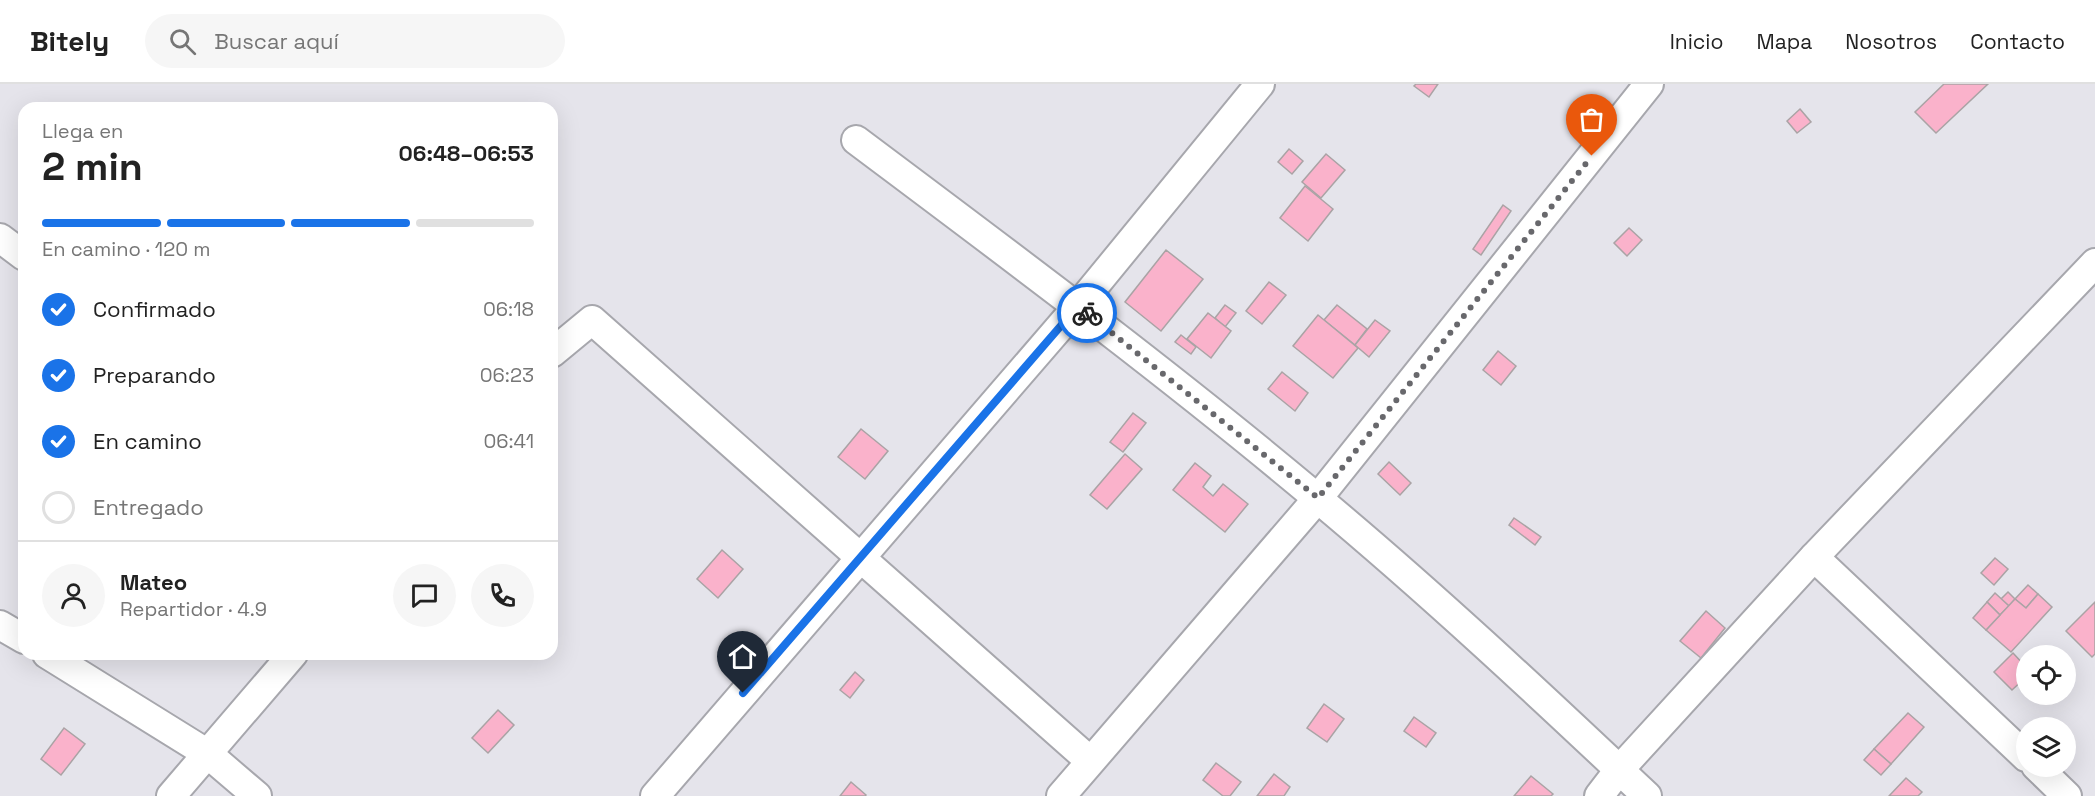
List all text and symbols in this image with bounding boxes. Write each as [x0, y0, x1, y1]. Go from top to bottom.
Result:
search box [145, 14, 565, 68]
text: Bitely [30, 23, 109, 59]
icon: search [166, 25, 199, 58]
text: Buscar aquí [214, 27, 339, 55]
text: Inicio [1670, 28, 1724, 55]
text: Mapa [1757, 28, 1812, 55]
text: Nosotros [1845, 28, 1937, 55]
text: Contacto [1970, 28, 2065, 55]
pin [1566, 94, 1617, 156]
icon: bag [1575, 103, 1608, 136]
text: Llega en [42, 118, 123, 144]
text: 06:48–06:53 [399, 139, 534, 167]
text: 2 min [42, 142, 143, 191]
text: En camino · 120 m [42, 236, 210, 262]
courier [1057, 283, 1117, 343]
icon: check [42, 293, 75, 326]
text: Confirmado [93, 295, 216, 323]
text: 06:18 [483, 296, 534, 322]
icon: bike [1071, 297, 1104, 330]
icon: check [42, 359, 75, 392]
text: Preparando [93, 361, 216, 389]
text: 06:23 [480, 362, 534, 388]
icon: check [42, 425, 75, 458]
text: En camino [93, 427, 202, 455]
text: 06:41 [484, 428, 534, 454]
text: Entregado [93, 493, 204, 521]
button: person [42, 564, 105, 627]
button: chat [393, 564, 456, 627]
button: phone [471, 564, 534, 627]
text: Mateo [120, 568, 187, 596]
text: Repartidor · 4.9 [120, 596, 267, 622]
pin [717, 631, 768, 693]
icon: home [726, 640, 759, 673]
map controls [2016, 645, 2076, 777]
button: locate [2016, 645, 2076, 705]
button: layers [2016, 717, 2076, 777]

